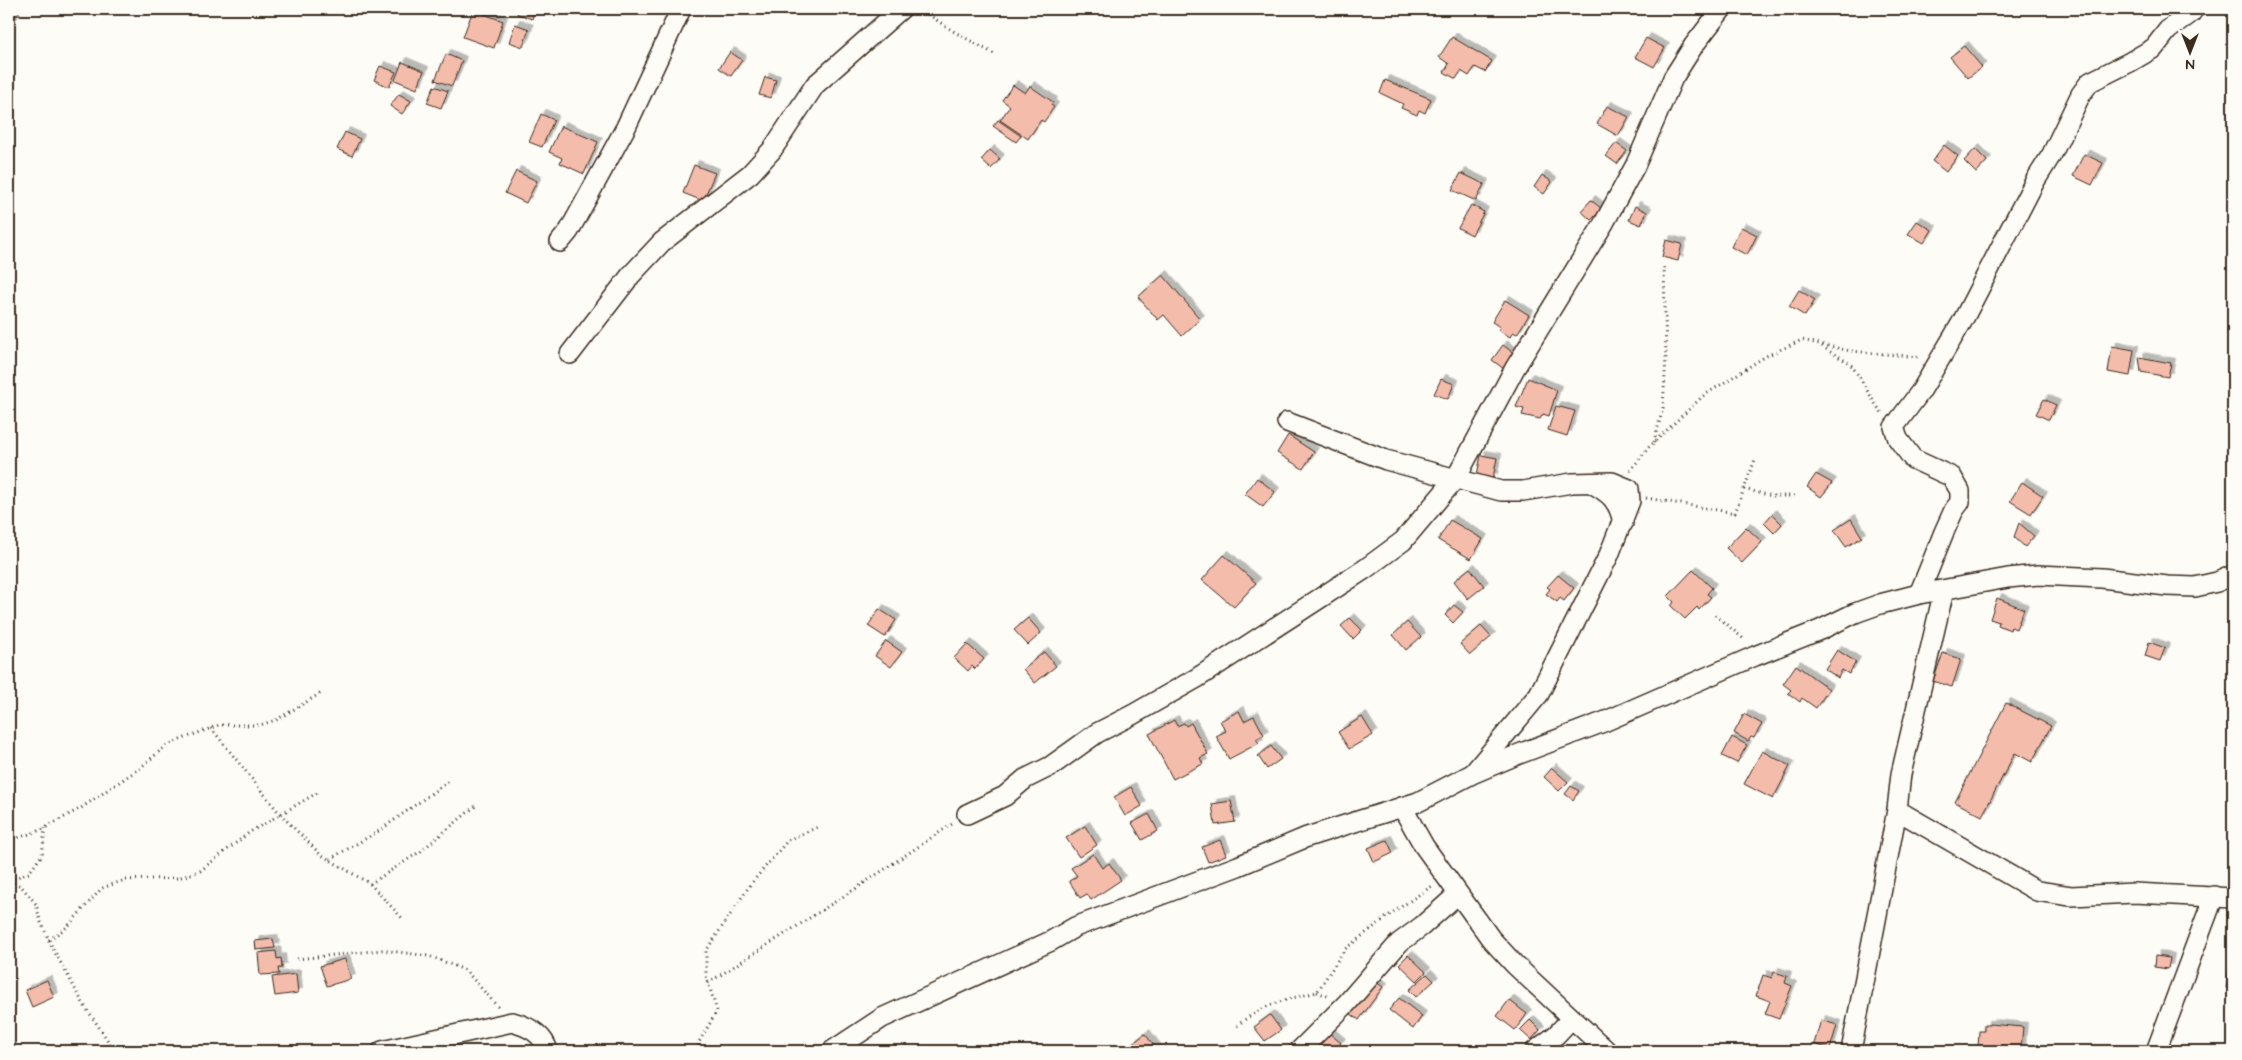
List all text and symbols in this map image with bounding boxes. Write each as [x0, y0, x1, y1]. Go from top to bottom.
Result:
north arrow [2164, 28, 2214, 78]
text: N [2185, 54, 2194, 74]

